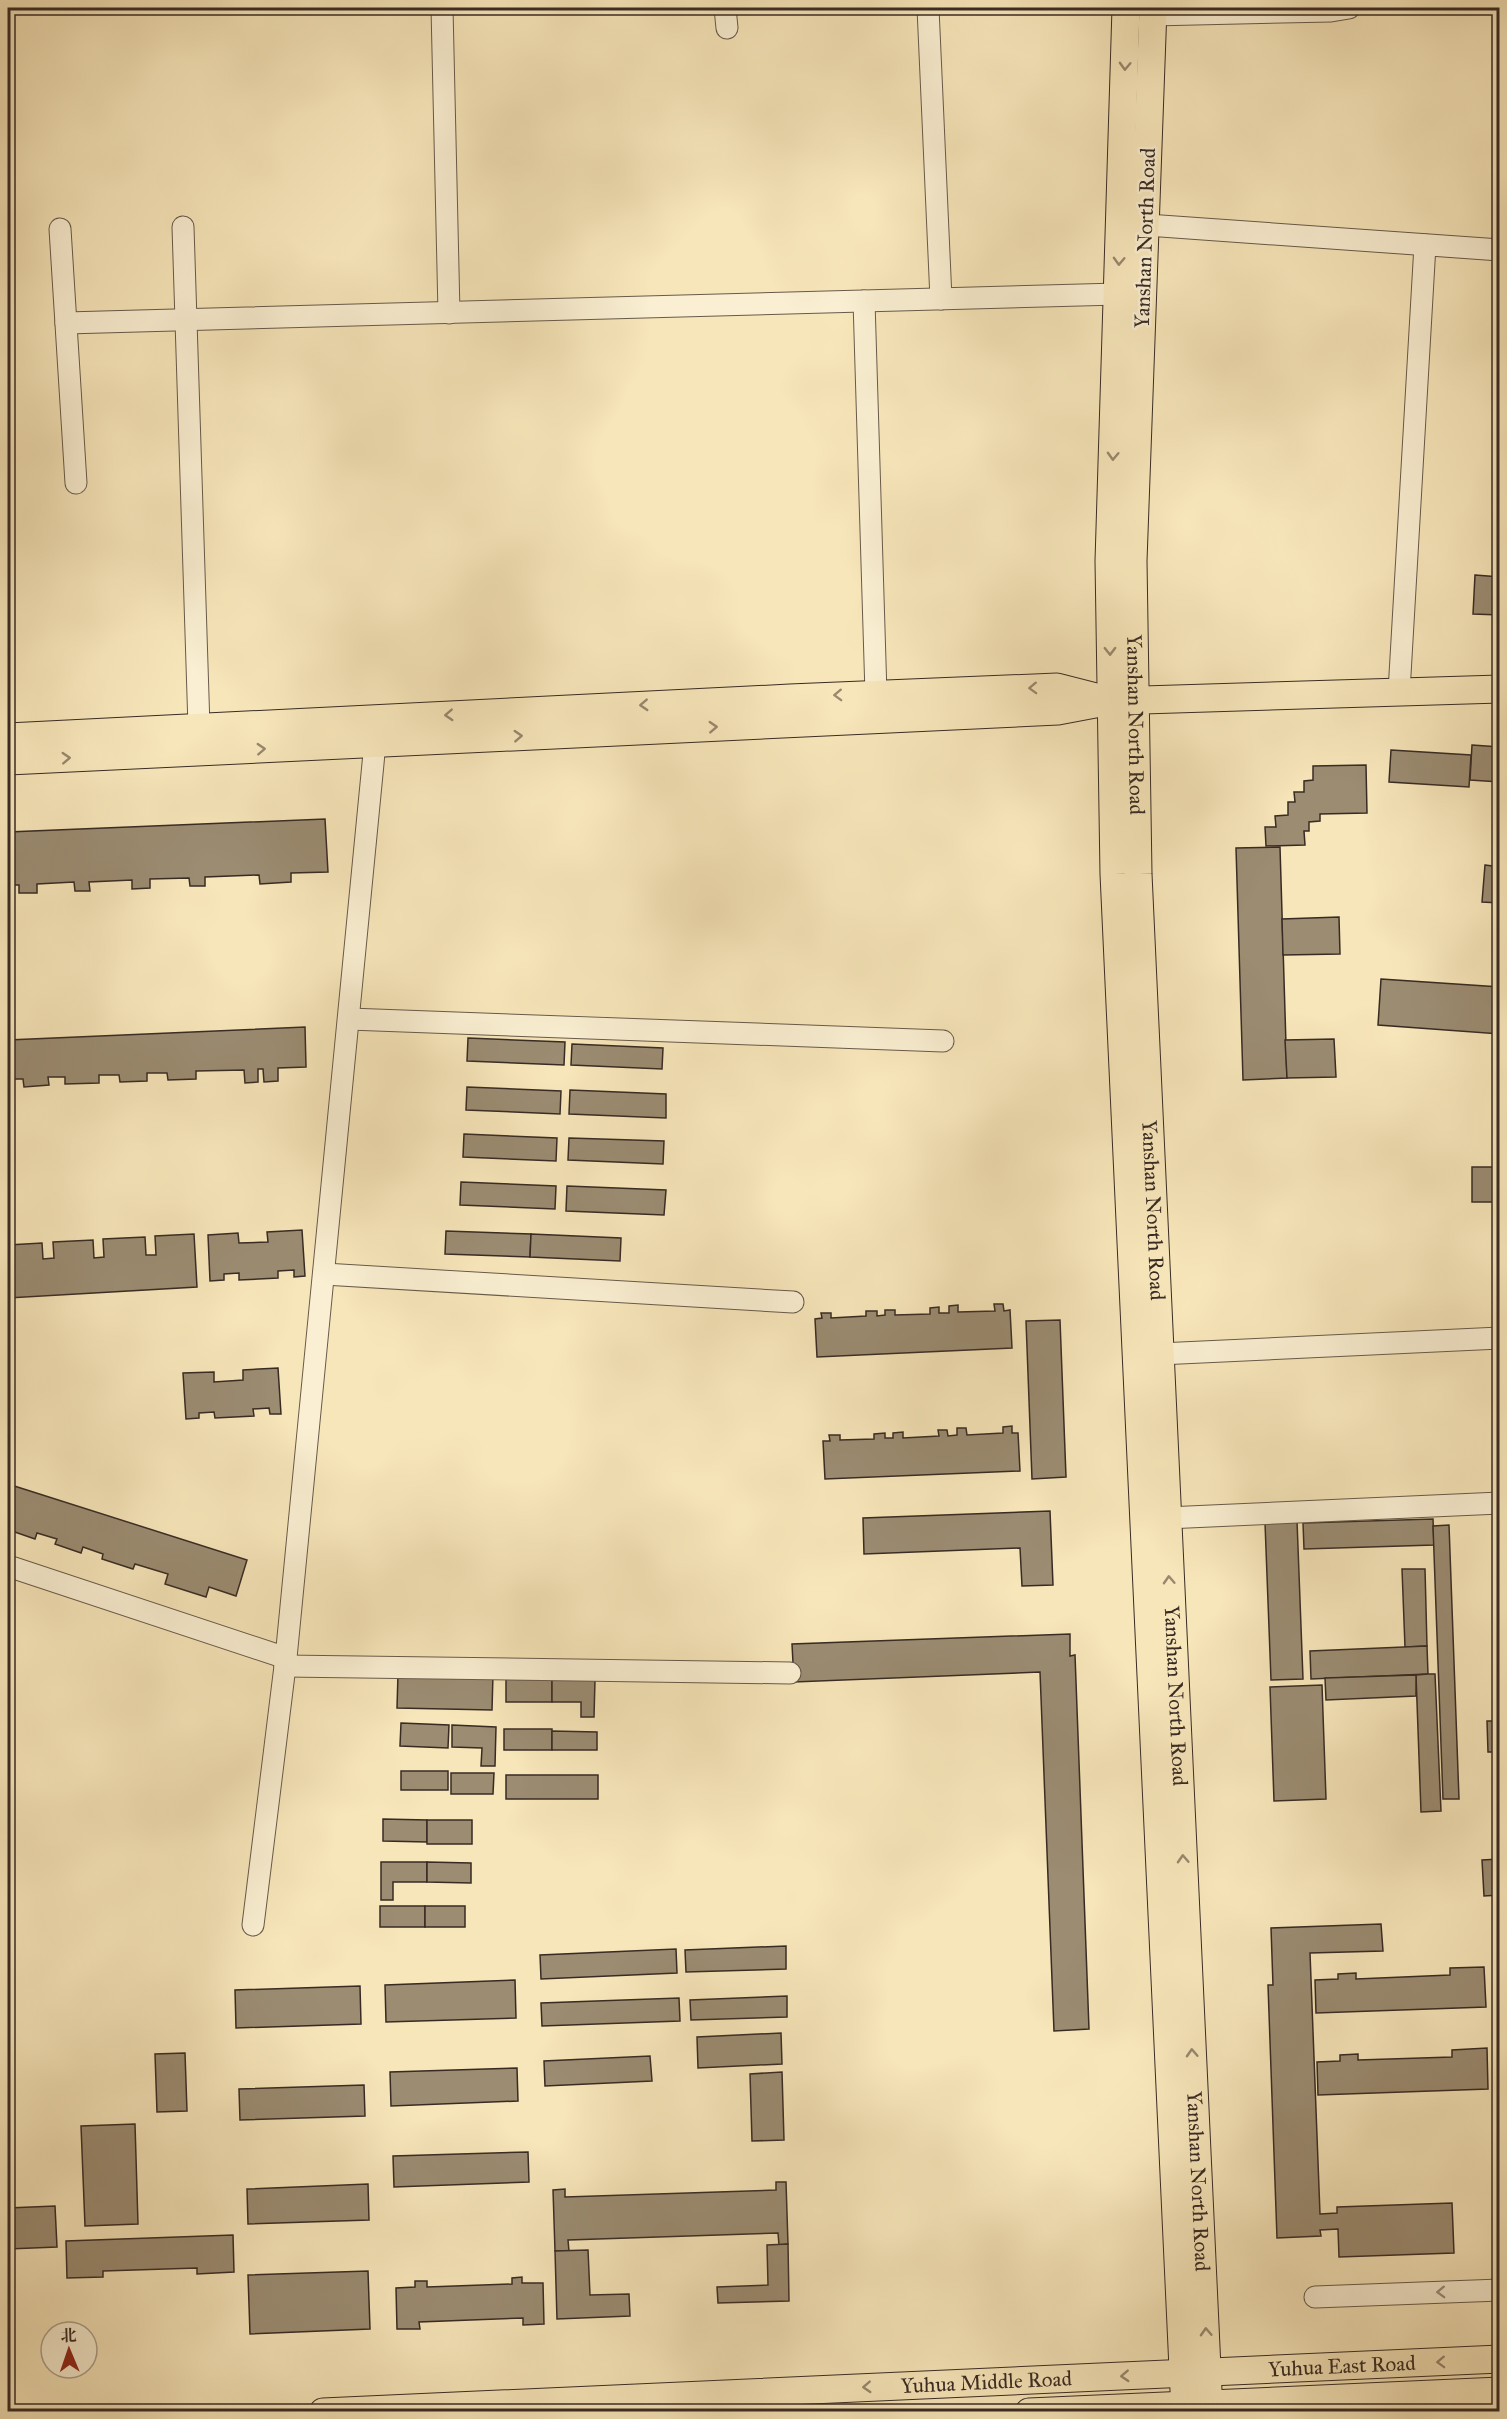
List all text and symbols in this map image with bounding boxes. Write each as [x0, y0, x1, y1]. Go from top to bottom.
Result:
one-way arrow [1118, 61, 1131, 70]
street label: Yanshan North Road [1129, 147, 1161, 329]
one-way arrow [1113, 256, 1125, 265]
one-way arrow [1106, 451, 1119, 460]
street label: Yanshan North Road [1121, 634, 1150, 816]
one-way arrow [1104, 646, 1116, 655]
one-way arrow [1029, 681, 1038, 694]
one-way arrow [834, 689, 843, 702]
one-way arrow [639, 698, 648, 711]
one-way arrow [444, 708, 453, 721]
one-way arrow [709, 721, 718, 734]
one-way arrow [514, 730, 523, 743]
one-way arrow [256, 742, 265, 755]
one-way arrow [61, 752, 70, 765]
street label: Yanshan North Road [1136, 1119, 1171, 1302]
one-way arrow [1163, 1575, 1176, 1584]
street label: Yanshan North Road [1159, 1605, 1193, 1787]
one-way arrow [1176, 1854, 1189, 1863]
one-way arrow [1186, 2049, 1199, 2058]
street label: Yanshan North Road [1181, 2090, 1216, 2273]
one-way arrow [1437, 2286, 1446, 2299]
north arrow [39, 2320, 99, 2380]
text: 北 [60, 2326, 77, 2345]
one-way arrow [1199, 2328, 1212, 2337]
street label: Yuhua East Road [1268, 2350, 1417, 2382]
one-way arrow [1437, 2355, 1446, 2368]
street label: Yuhua Middle Road [900, 2365, 1073, 2399]
one-way arrow [1121, 2369, 1130, 2382]
one-way arrow [863, 2380, 872, 2393]

